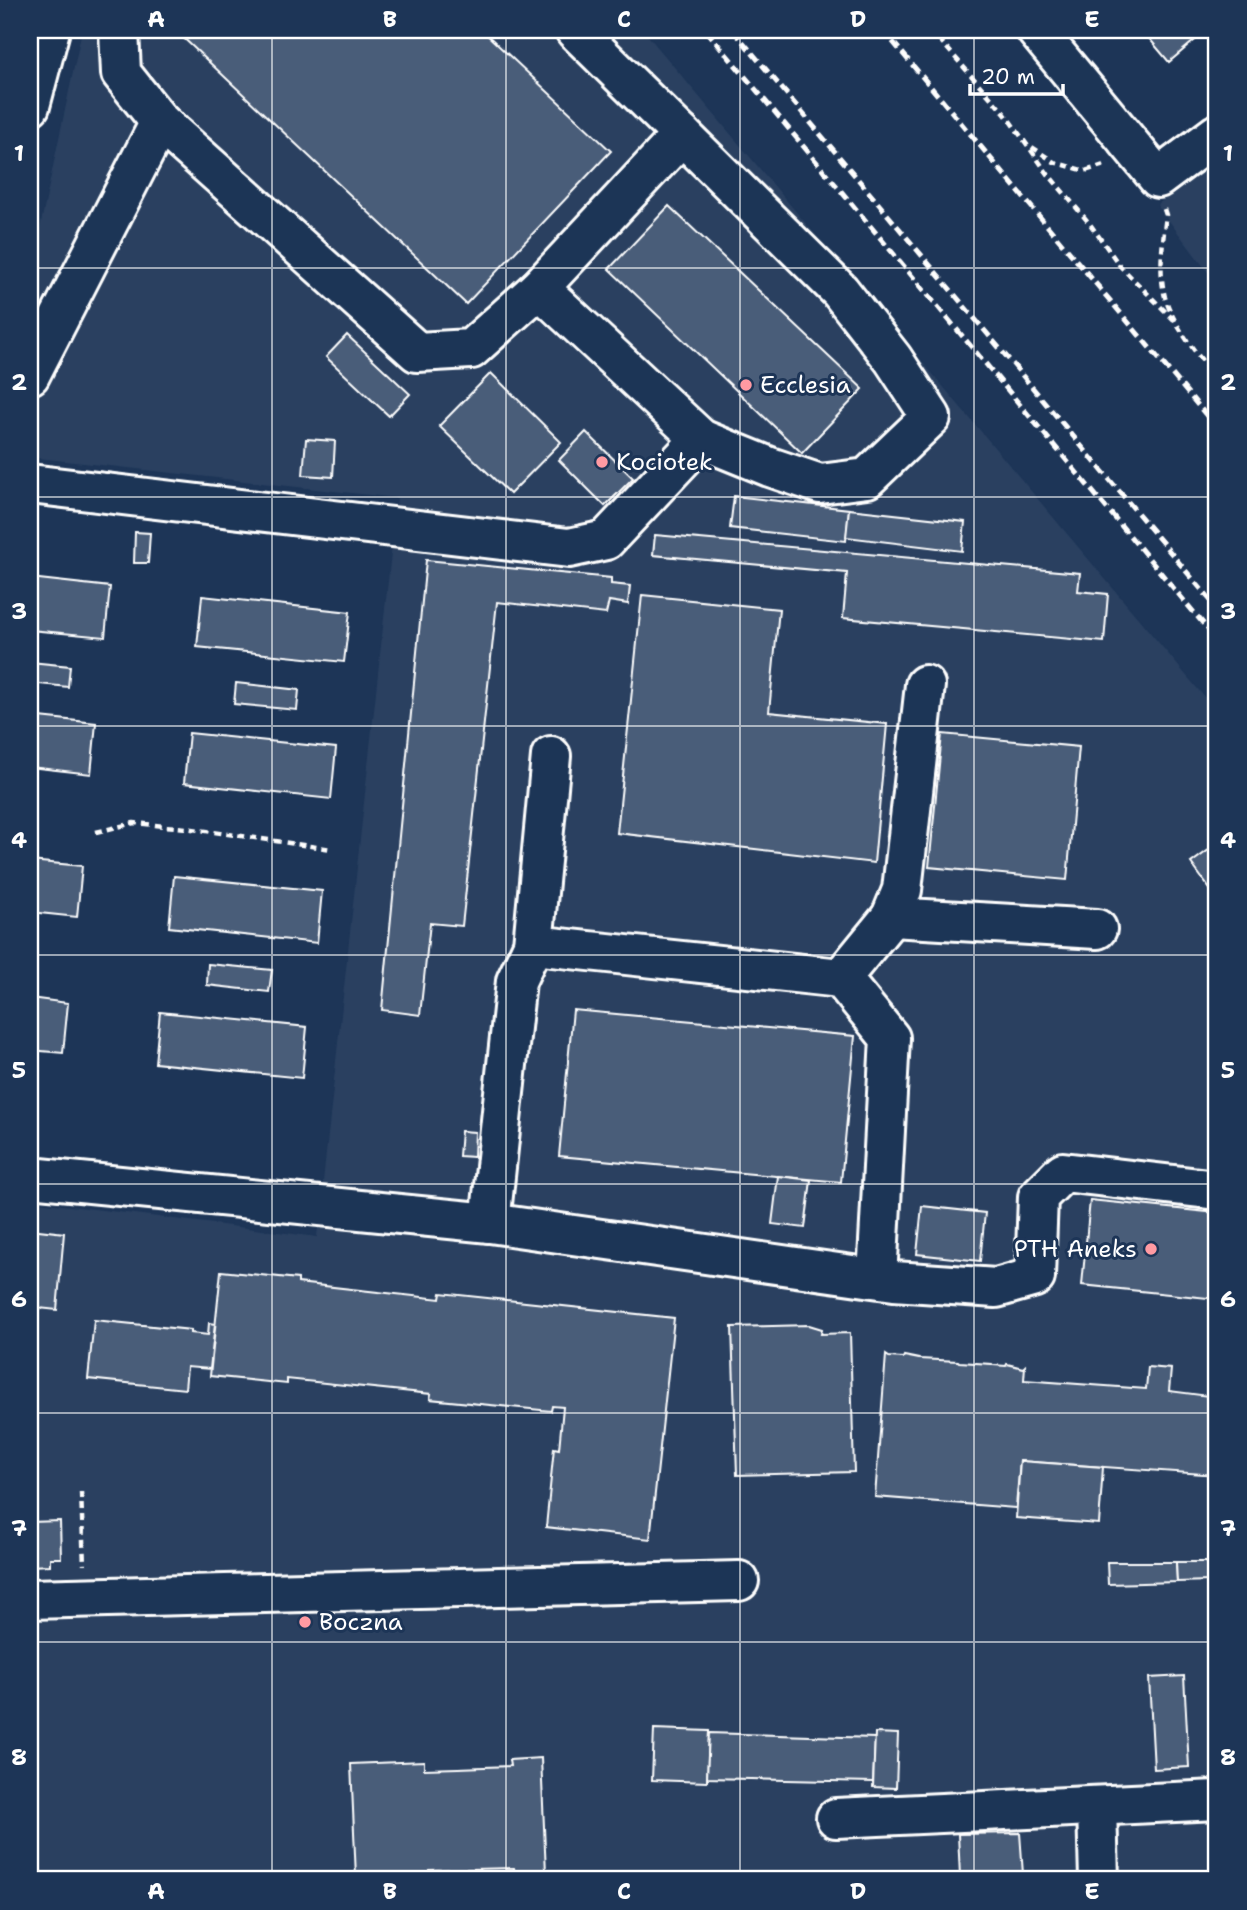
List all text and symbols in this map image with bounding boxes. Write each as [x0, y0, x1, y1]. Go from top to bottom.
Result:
text: A [147, 4, 165, 34]
text: B [383, 4, 397, 34]
text: C [617, 4, 631, 34]
text: D [850, 4, 866, 34]
text: E [1084, 4, 1100, 34]
scale bar [970, 52, 1063, 96]
text: 20 m [981, 63, 1035, 91]
text: 1 [14, 138, 24, 168]
text: 1 [1223, 138, 1233, 168]
text: 2 [11, 367, 27, 397]
text: 2 [1220, 367, 1236, 397]
place label: Ecclesia [760, 369, 851, 401]
marker: Ecclesia [738, 377, 754, 393]
place label: Kociołek [616, 446, 713, 478]
marker: Kociołek [594, 454, 610, 470]
text: 3 [11, 596, 27, 626]
text: 3 [1220, 596, 1236, 626]
text: 4 [11, 825, 27, 855]
text: 4 [1220, 825, 1236, 855]
text: 5 [12, 1055, 26, 1085]
text: 5 [1221, 1055, 1235, 1085]
place label: PTH Aneks [1014, 1233, 1137, 1265]
marker: PTH Aneks [1143, 1241, 1159, 1257]
text: 6 [11, 1284, 27, 1314]
text: 6 [1220, 1284, 1236, 1314]
text: 7 [11, 1513, 27, 1543]
text: 7 [1220, 1513, 1236, 1543]
place label: Boczna [319, 1606, 403, 1638]
marker: Boczna [297, 1614, 313, 1630]
text: 8 [11, 1742, 27, 1772]
text: 8 [1220, 1742, 1236, 1772]
text: A [147, 1876, 165, 1906]
text: B [383, 1876, 397, 1906]
text: C [617, 1876, 631, 1906]
text: D [850, 1876, 866, 1906]
text: E [1084, 1876, 1100, 1906]

